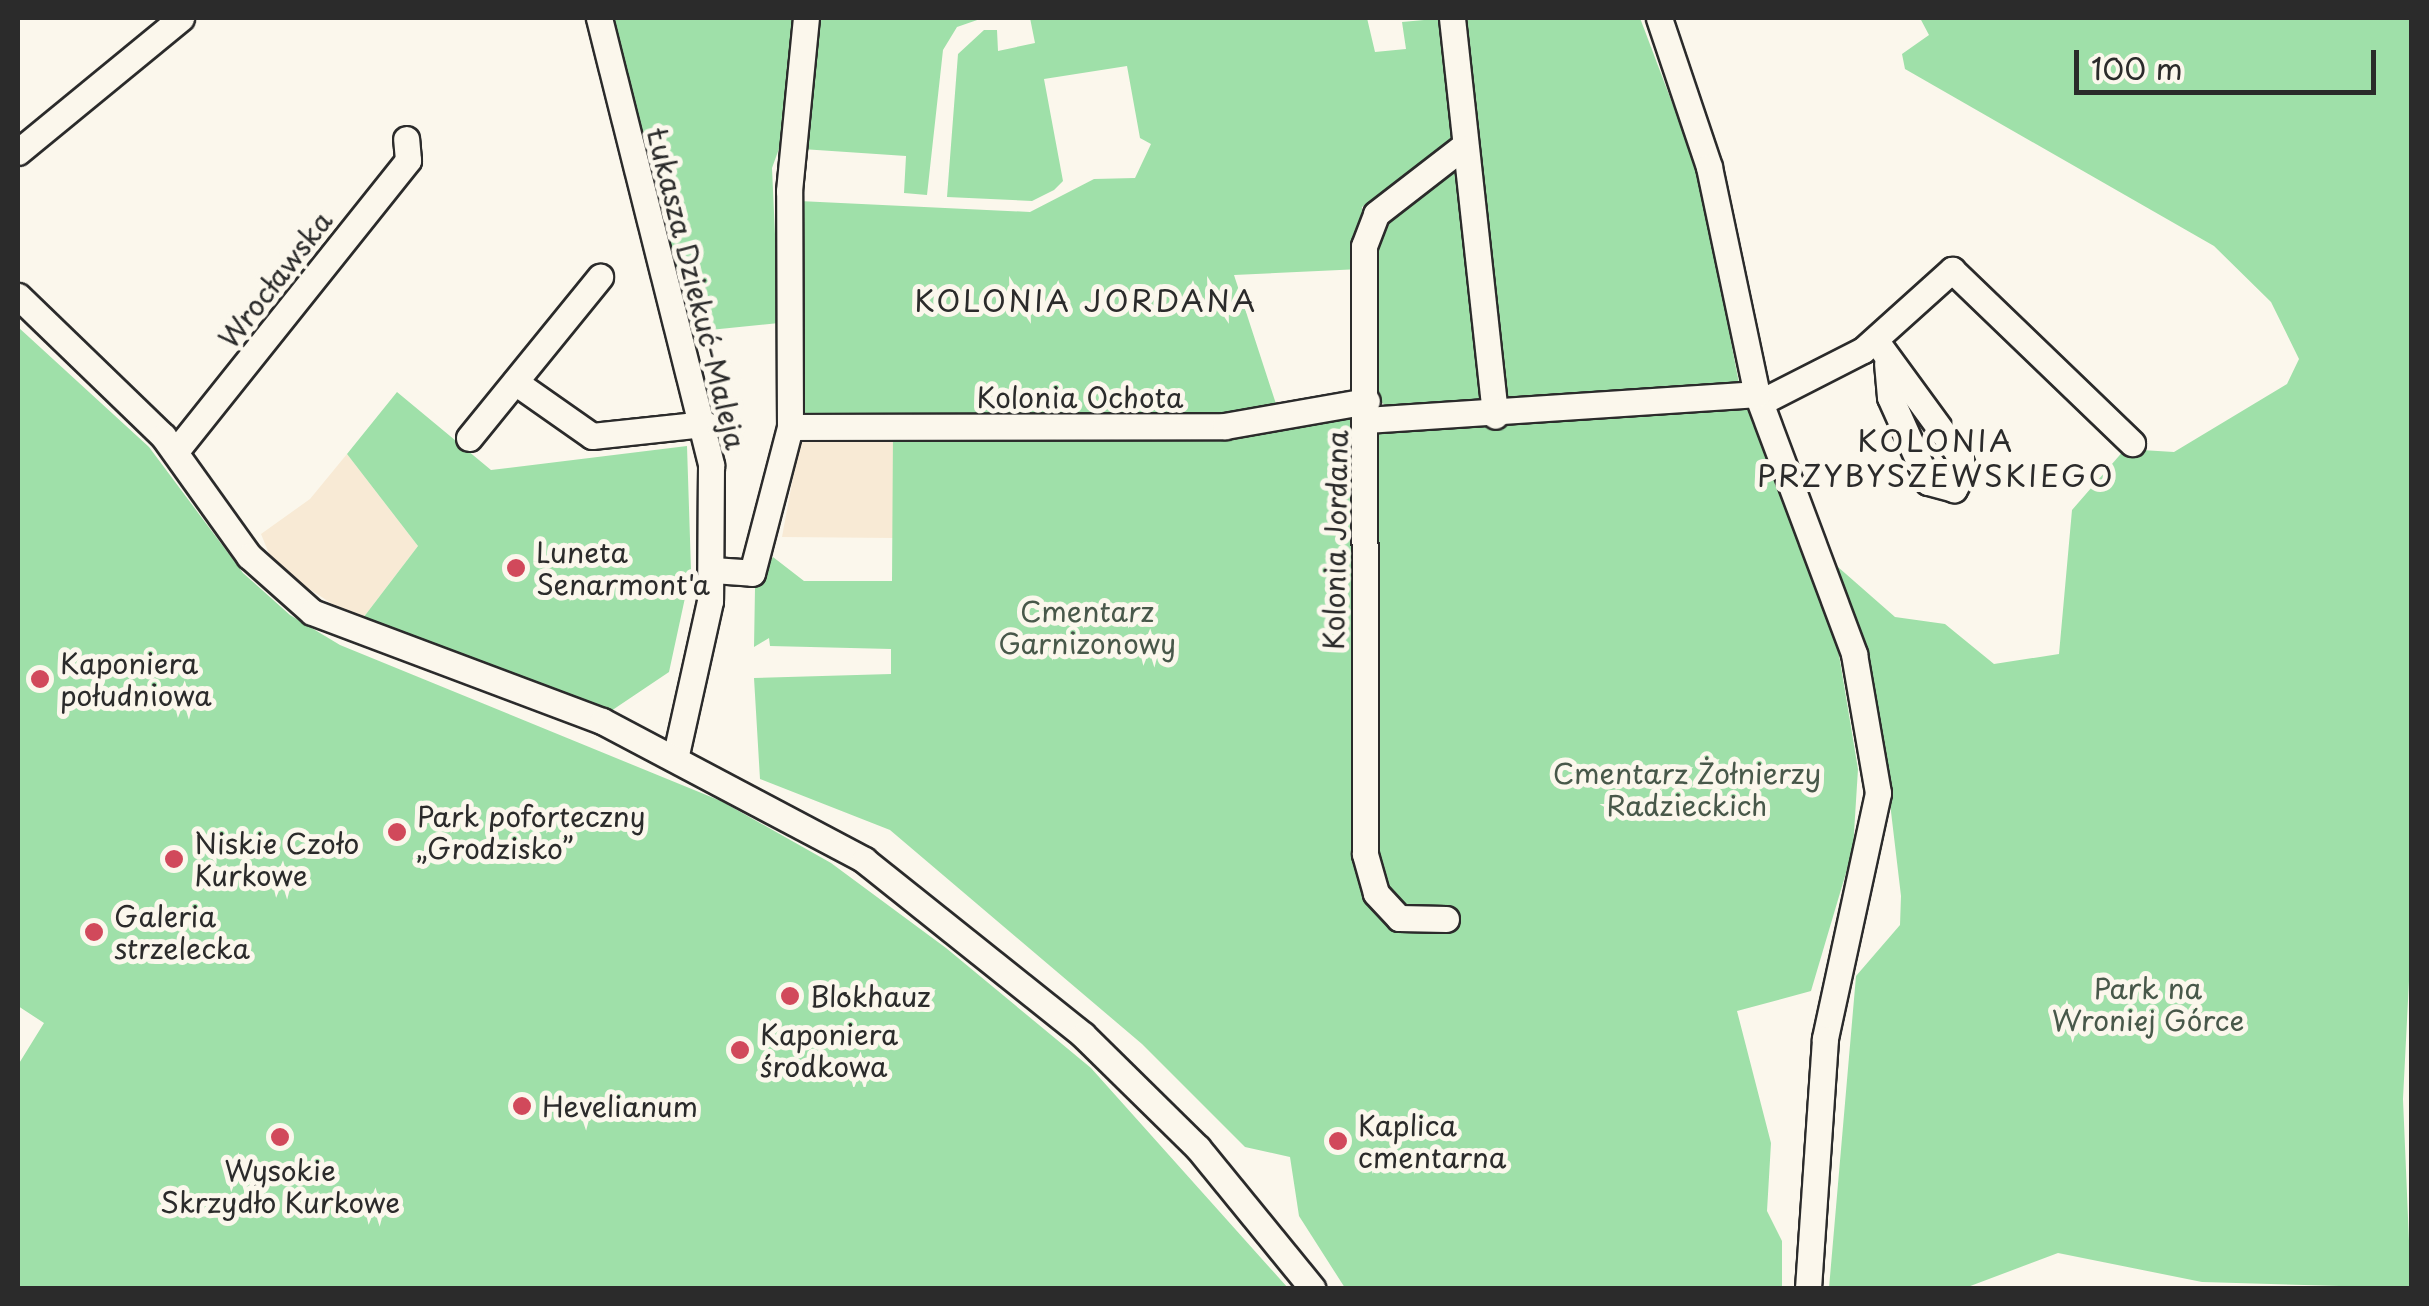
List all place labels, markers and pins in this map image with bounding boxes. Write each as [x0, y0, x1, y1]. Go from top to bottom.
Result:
place label: Luneta Senarmont'a [536, 535, 710, 601]
marker: Luneta Senarmont'a [505, 557, 527, 579]
place label: Kaponiera południowa [60, 646, 212, 712]
marker: Kaponiera południowa [29, 668, 51, 690]
place label: Park poforteczny „Grodzisko” [417, 799, 646, 865]
marker: Park poforteczny „Grodzisko” [386, 821, 408, 843]
place label: Niskie Czoło Kurkowe [194, 826, 360, 892]
marker: Niskie Czoło Kurkowe [163, 848, 185, 870]
place label: Galeria strzelecka [114, 899, 250, 965]
marker: Galeria strzelecka [83, 921, 105, 943]
place label: Blokhauz [810, 979, 931, 1013]
marker: Blokhauz [779, 985, 801, 1007]
place label: Kaponiera środkowa [760, 1017, 898, 1083]
marker: Kaponiera środkowa [729, 1039, 751, 1061]
place label: Hevelianum [542, 1089, 698, 1123]
marker: Hevelianum [511, 1095, 533, 1117]
place label: Kaplica cmentarna [1358, 1108, 1506, 1174]
marker: Wysokie Skrzydło Kurkowe [269, 1126, 291, 1148]
marker: Kaplica cmentarna [1327, 1130, 1349, 1152]
place label: Wysokie Skrzydło Kurkowe [160, 1153, 400, 1219]

